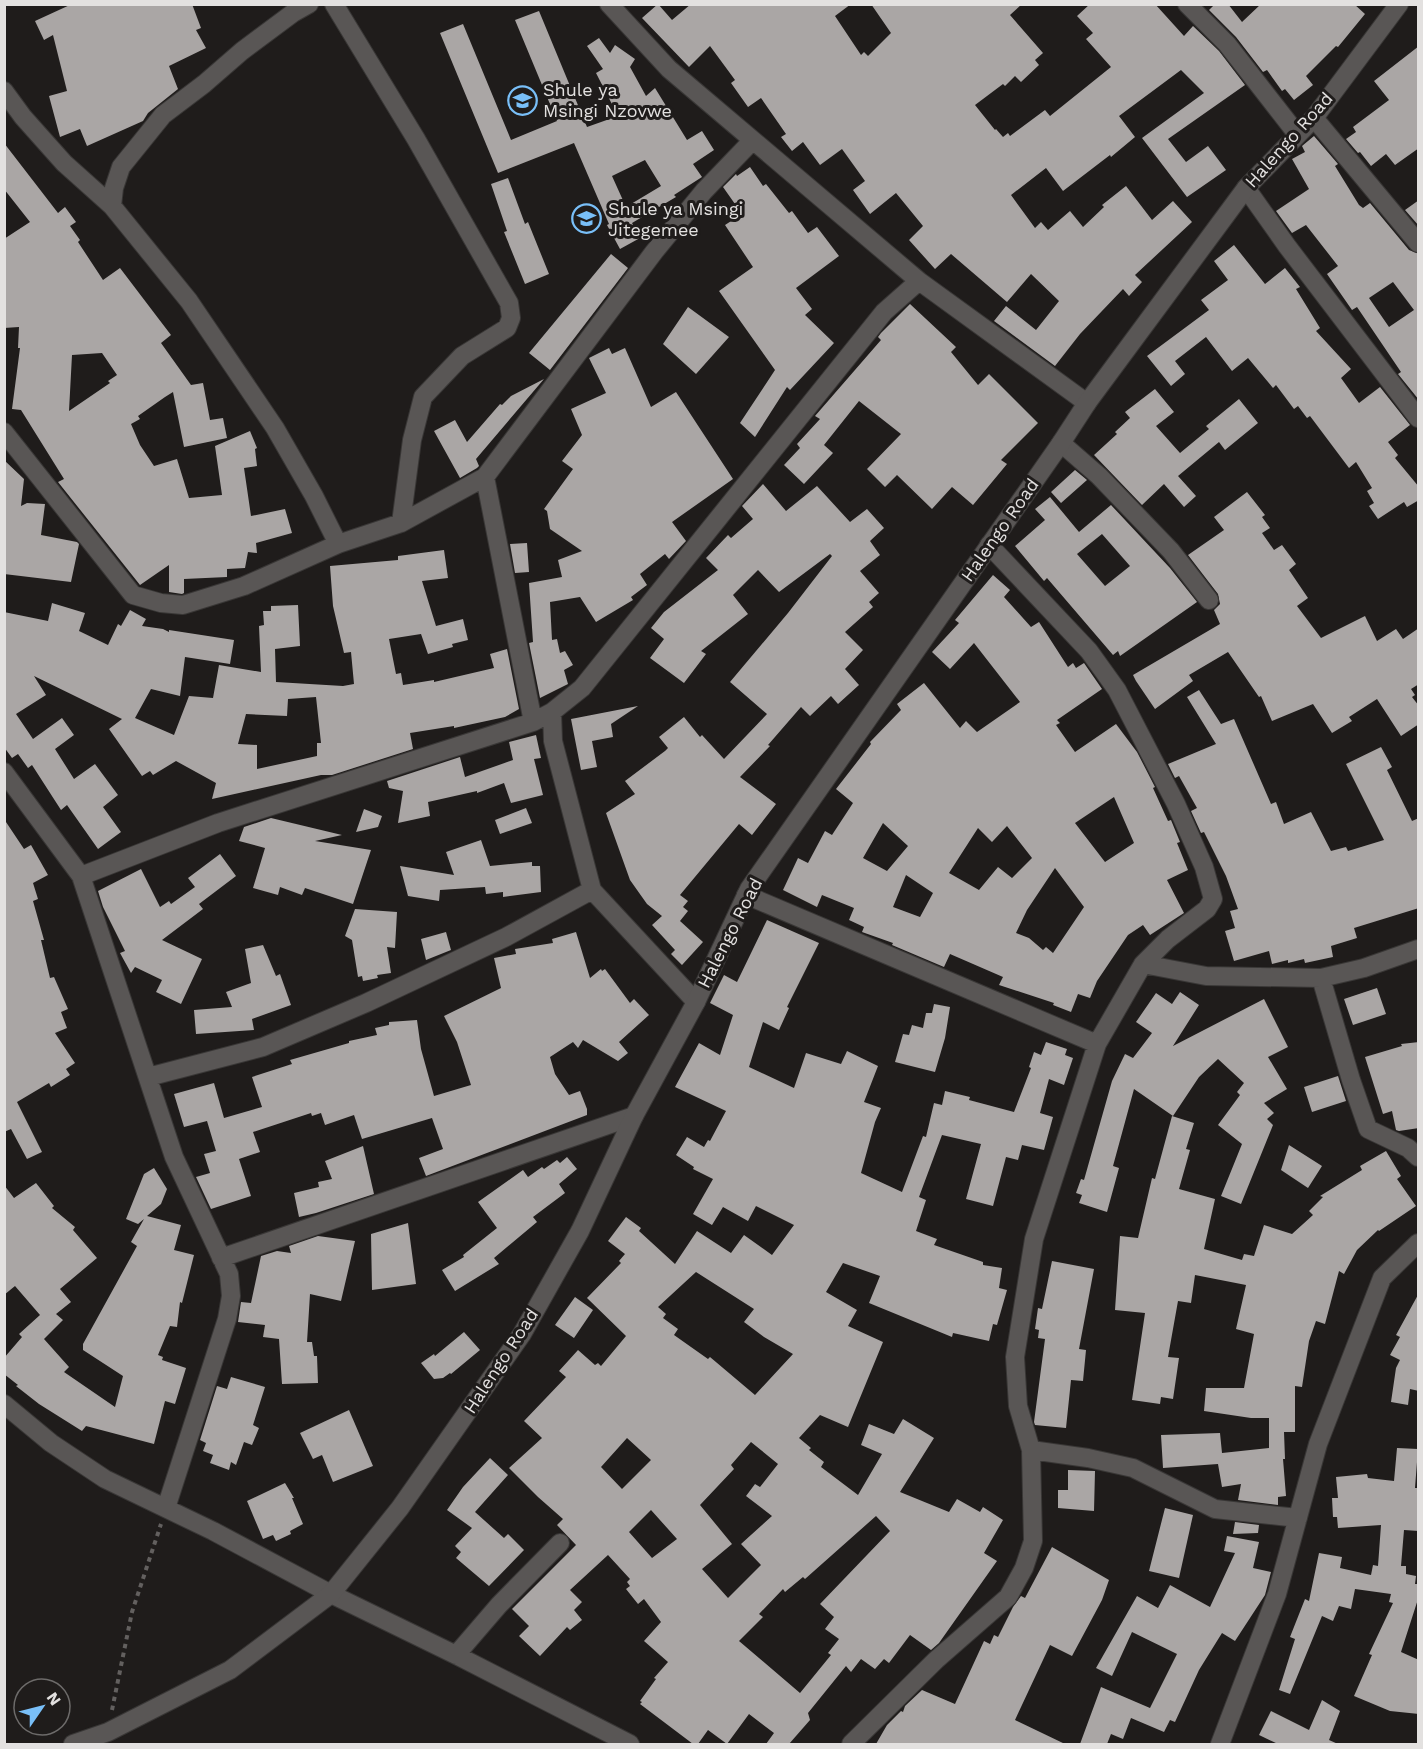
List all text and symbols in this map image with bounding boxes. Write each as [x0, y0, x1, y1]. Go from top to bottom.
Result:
place label: Shule ya Msingi Nzovwe [543, 79, 672, 121]
school or university icon: Shule ya Msingi Nzovwe [506, 84, 538, 116]
street label: Halengo Road [1240, 88, 1337, 192]
place label: Shule ya Msingi Jitegemee [608, 198, 743, 240]
school or university icon: Shule ya Msingi Jitegemee [571, 203, 603, 235]
street label: Halengo Road [956, 474, 1043, 585]
street label: Halengo Road [693, 874, 766, 991]
street label: Halengo Road [459, 1304, 542, 1417]
north arrow [12, 1677, 72, 1737]
text: N [43, 1688, 65, 1709]

